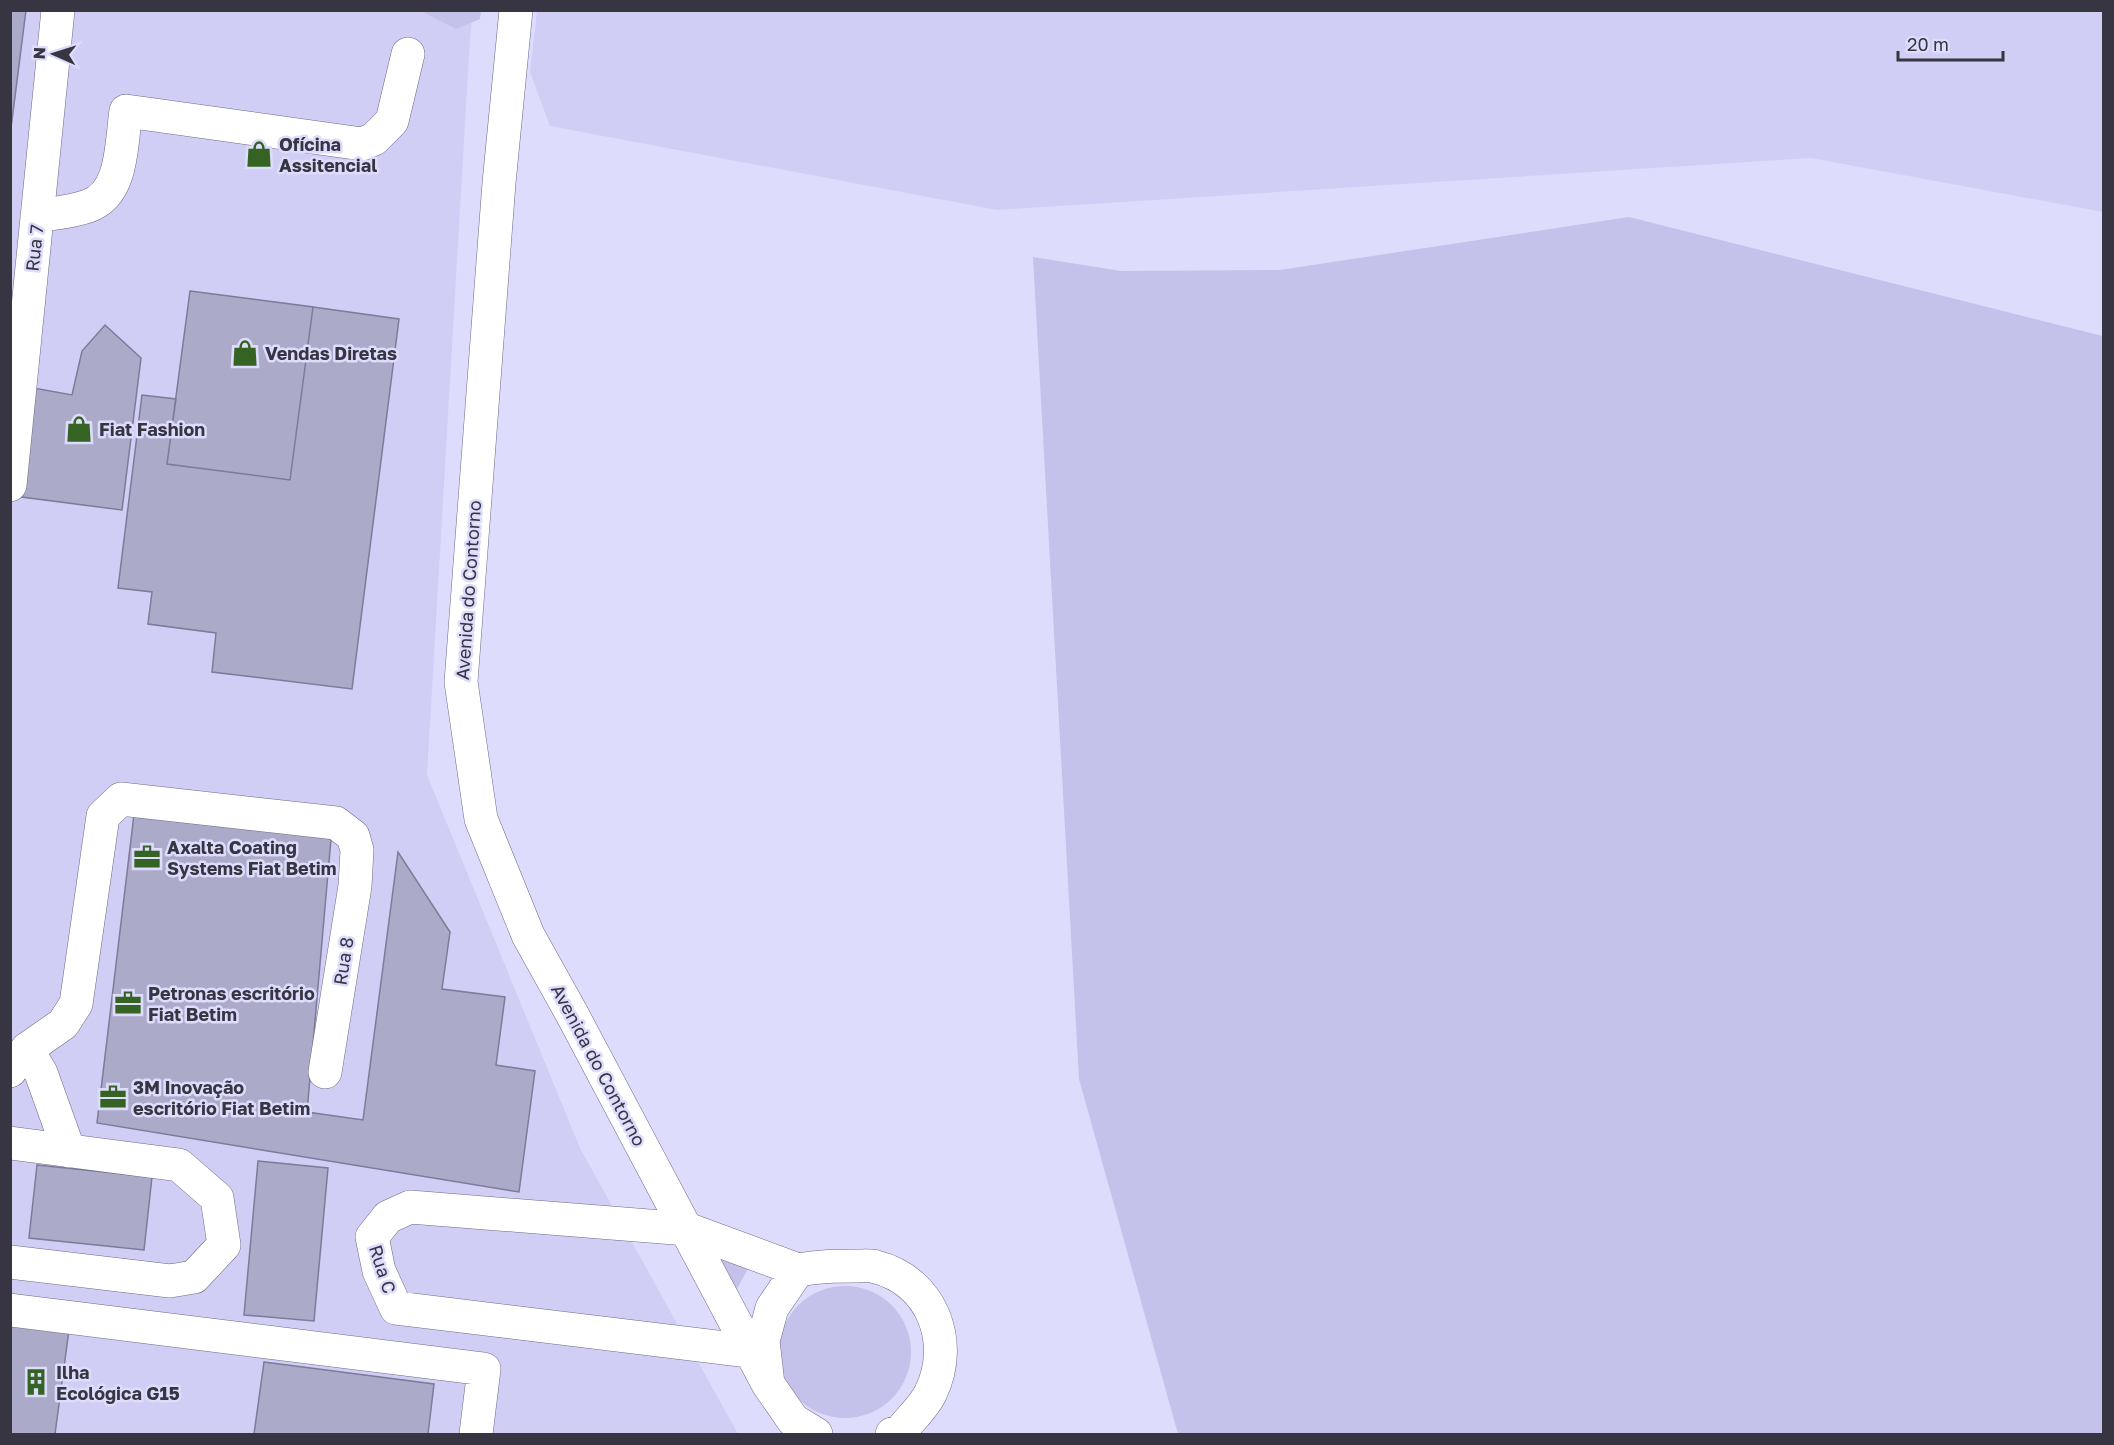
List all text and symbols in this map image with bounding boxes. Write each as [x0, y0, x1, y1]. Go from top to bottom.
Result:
north arrow [24, 24, 84, 84]
scale bar [1898, 24, 2003, 62]
text: 20 m [1907, 33, 1949, 55]
text: N [29, 47, 49, 60]
place label: Ofícina Assitencial [279, 133, 377, 176]
shop icon: Ofícina Assitencial [244, 139, 274, 169]
street label: Rua 7 [21, 223, 47, 273]
shop icon: Vendas Diretas [230, 338, 260, 368]
place label: Vendas Diretas [265, 342, 397, 364]
shop icon: Fiat Fashion [64, 414, 94, 444]
place label: Fiat Fashion [99, 418, 205, 440]
street label: Avenida do Contorno [451, 499, 485, 681]
place label: Axalta Coating Systems Fiat Betim [167, 836, 337, 879]
office icon: Axalta Coating Systems Fiat Betim [132, 842, 162, 872]
street label: Rua 8 [328, 935, 358, 987]
street label: Avenida do Contorno [547, 980, 651, 1150]
place label: Petronas escritório Fiat Betim [148, 982, 315, 1025]
office icon: Petronas escritório Fiat Betim [113, 988, 143, 1018]
place label: 3M Inovação escritório Fiat Betim [133, 1076, 310, 1119]
office icon: 3M Inovação escritório Fiat Betim [98, 1082, 128, 1112]
street label: Rua C [365, 1242, 401, 1296]
place label: Ilha Ecológica G15 [56, 1361, 180, 1404]
building icon: Ilha Ecológica G15 [21, 1367, 51, 1397]

